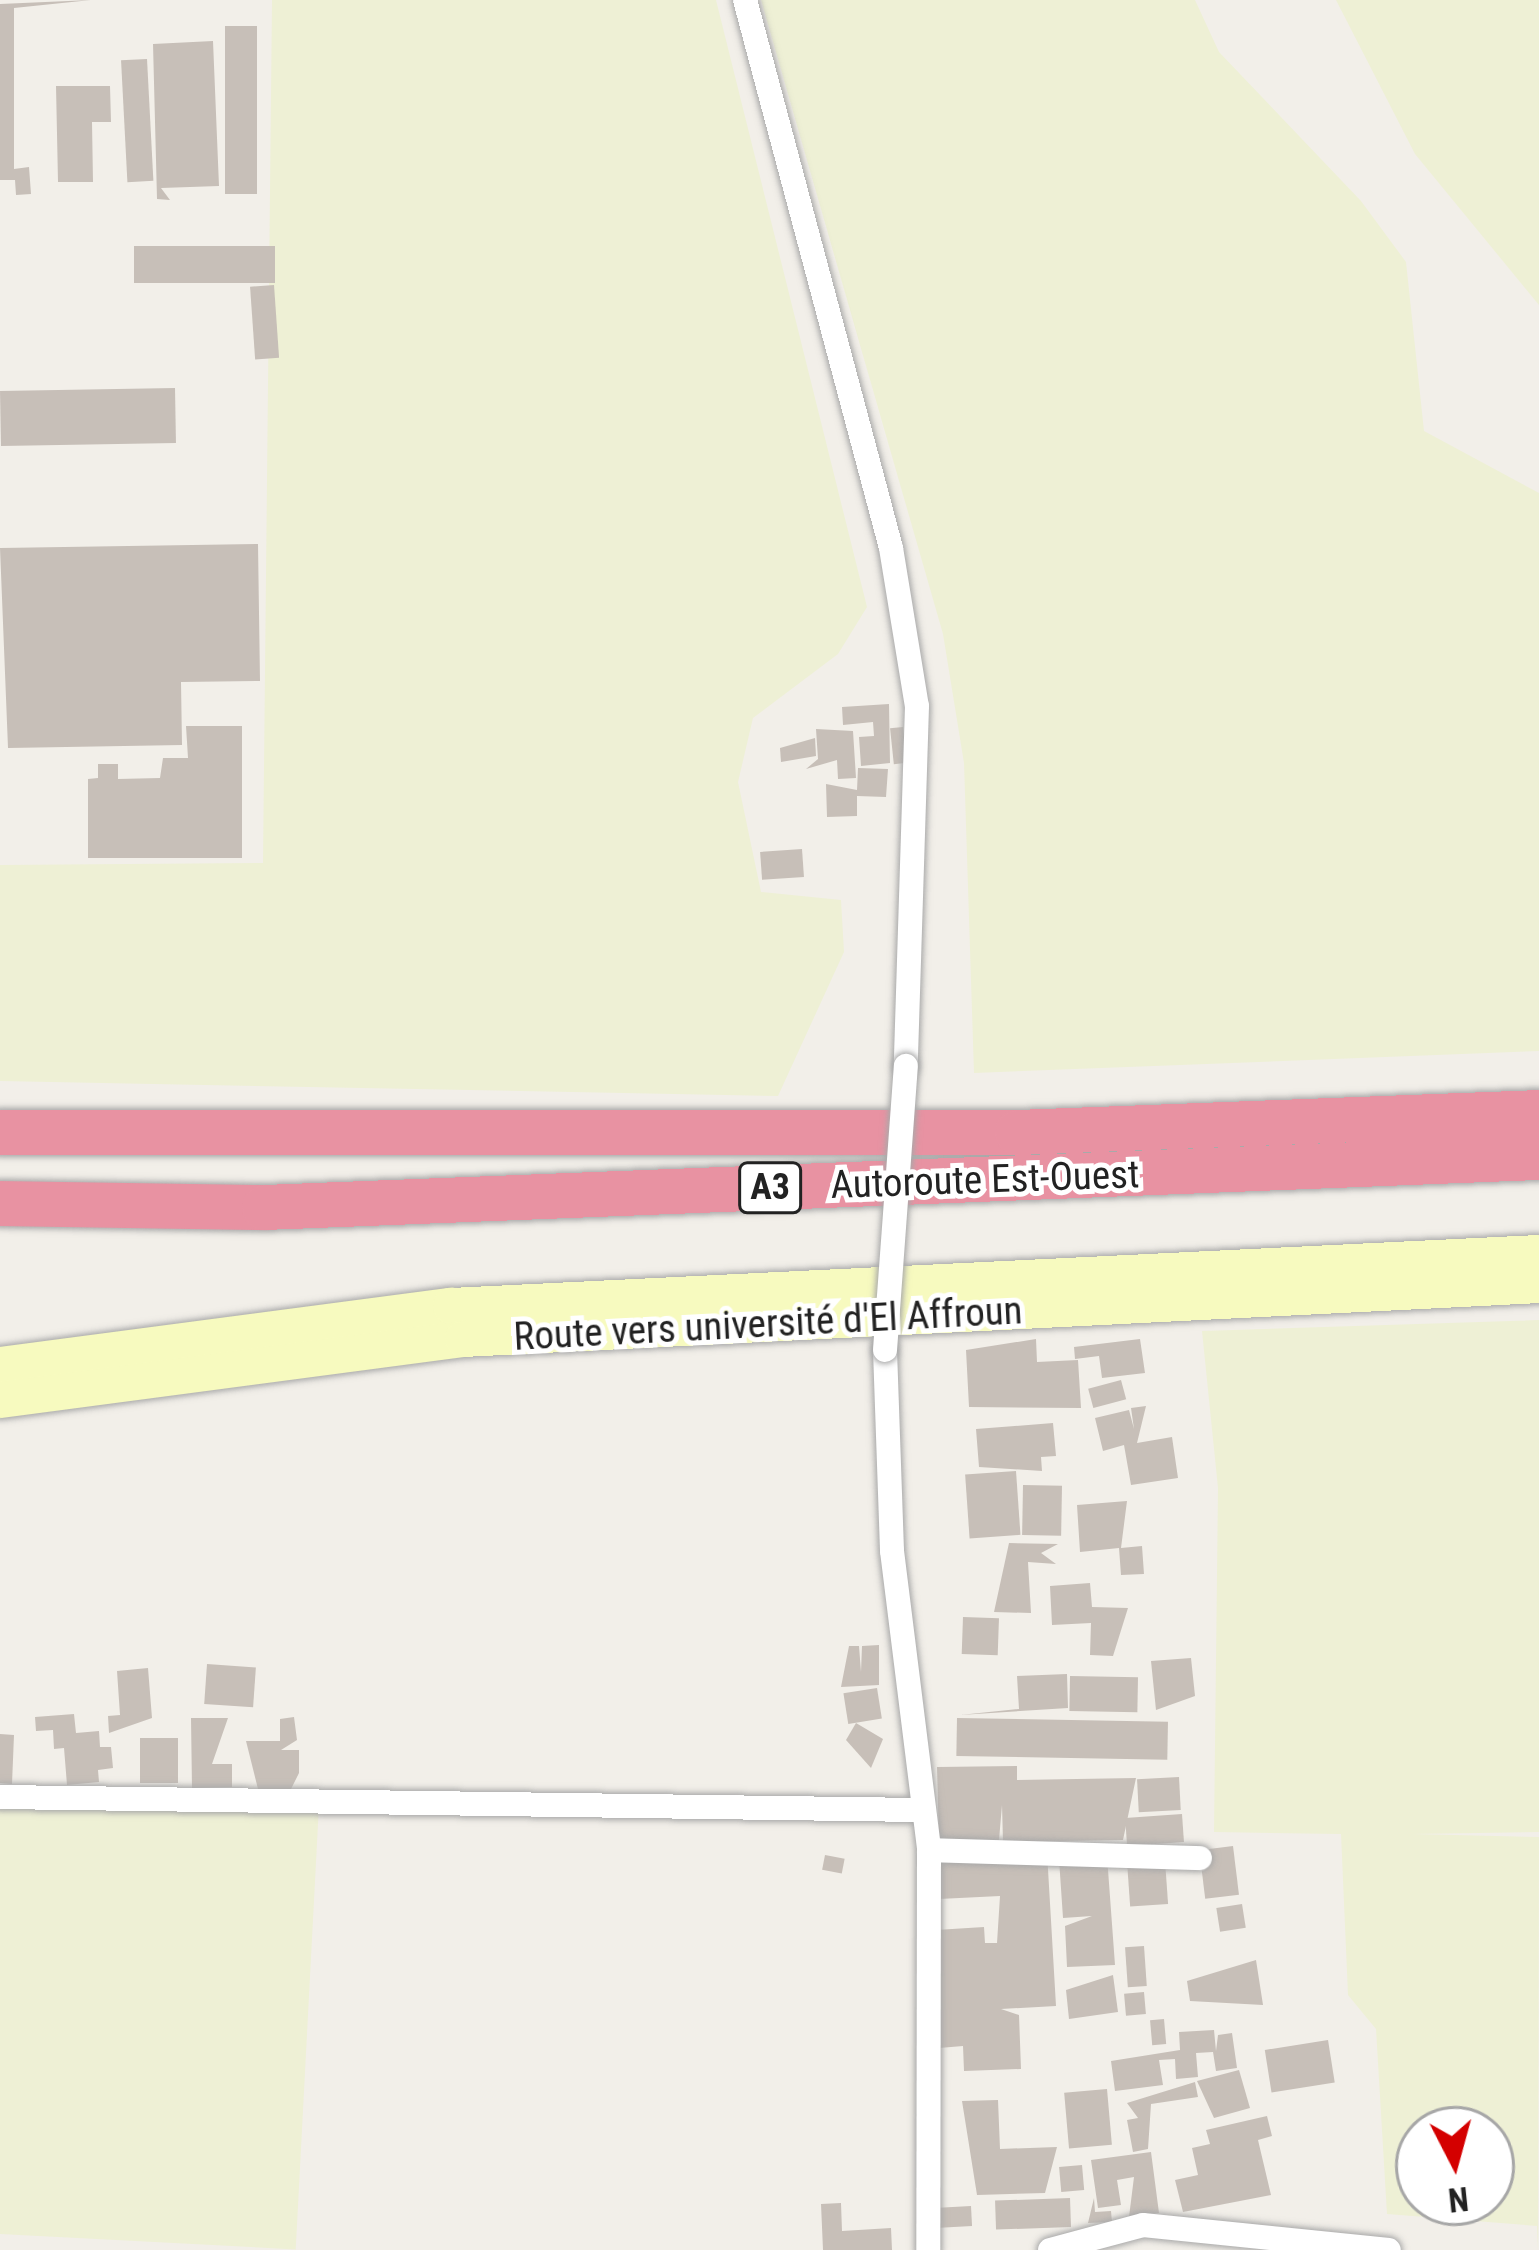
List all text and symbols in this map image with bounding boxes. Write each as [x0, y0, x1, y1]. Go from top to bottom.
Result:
street label: Autoroute Est-Ouest [830, 1151, 1140, 1209]
road number: A3 [737, 1158, 803, 1218]
street label: Route vers université d'El Affroun [512, 1287, 1024, 1361]
north arrow [1395, 2106, 1515, 2226]
text: N [1446, 2179, 1471, 2220]

